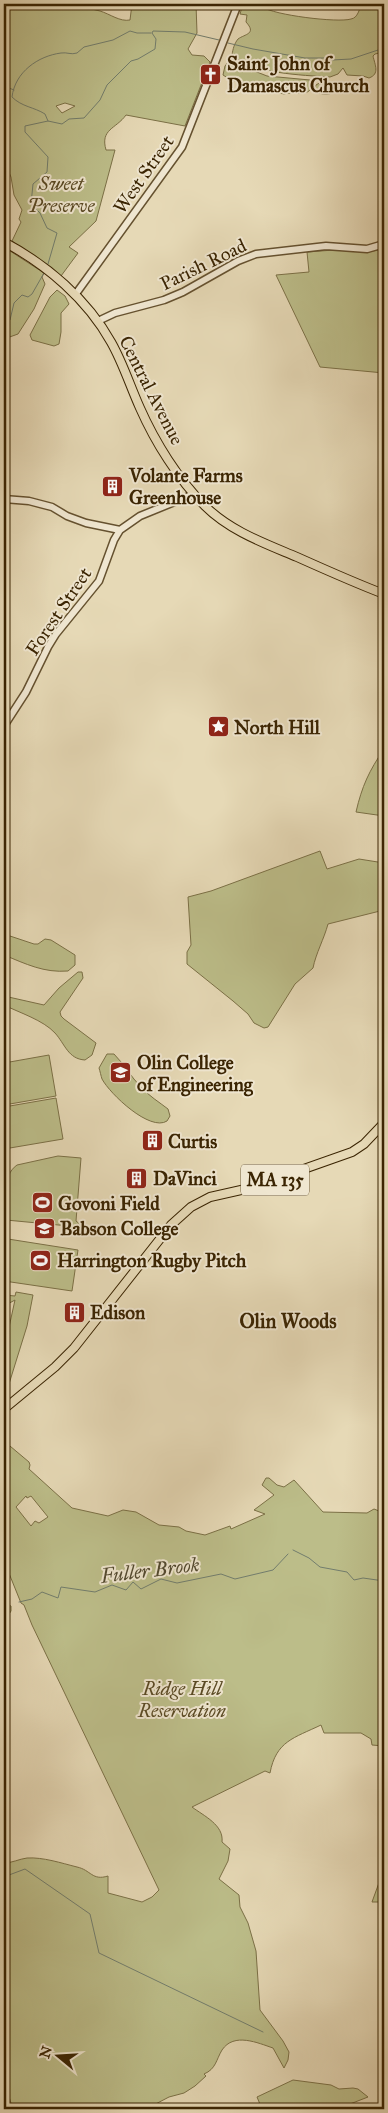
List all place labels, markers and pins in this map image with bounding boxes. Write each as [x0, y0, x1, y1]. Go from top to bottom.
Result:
place label: Saint John of Damascus Church [227, 52, 370, 97]
church icon: Saint John of Damascus Church [199, 62, 223, 86]
place label: Volante Farms Greenhouse [128, 464, 243, 509]
building icon: Volante Farms Greenhouse [101, 474, 125, 498]
place icon: North Hill [206, 715, 230, 739]
place label: North Hill [234, 716, 321, 739]
place label: Olin College of Engineering [137, 1051, 254, 1097]
school or university icon: Olin College of Engineering [109, 1061, 133, 1085]
building icon: Curtis [140, 1129, 164, 1153]
place label: Curtis [168, 1130, 217, 1153]
building icon: DaVinci [125, 1166, 149, 1190]
place label: DaVinci [153, 1167, 217, 1190]
sports icon: Govoni Field [30, 1191, 54, 1215]
place label: Govoni Field [58, 1192, 160, 1215]
school or university icon: Babson College [32, 1216, 56, 1240]
place label: Babson College [60, 1217, 178, 1241]
sports icon: Harrington Rugby Pitch [29, 1248, 53, 1272]
place label: Harrington Rugby Pitch [57, 1249, 247, 1273]
building icon: Edison [62, 1300, 86, 1324]
place label: Edison [90, 1301, 146, 1324]

